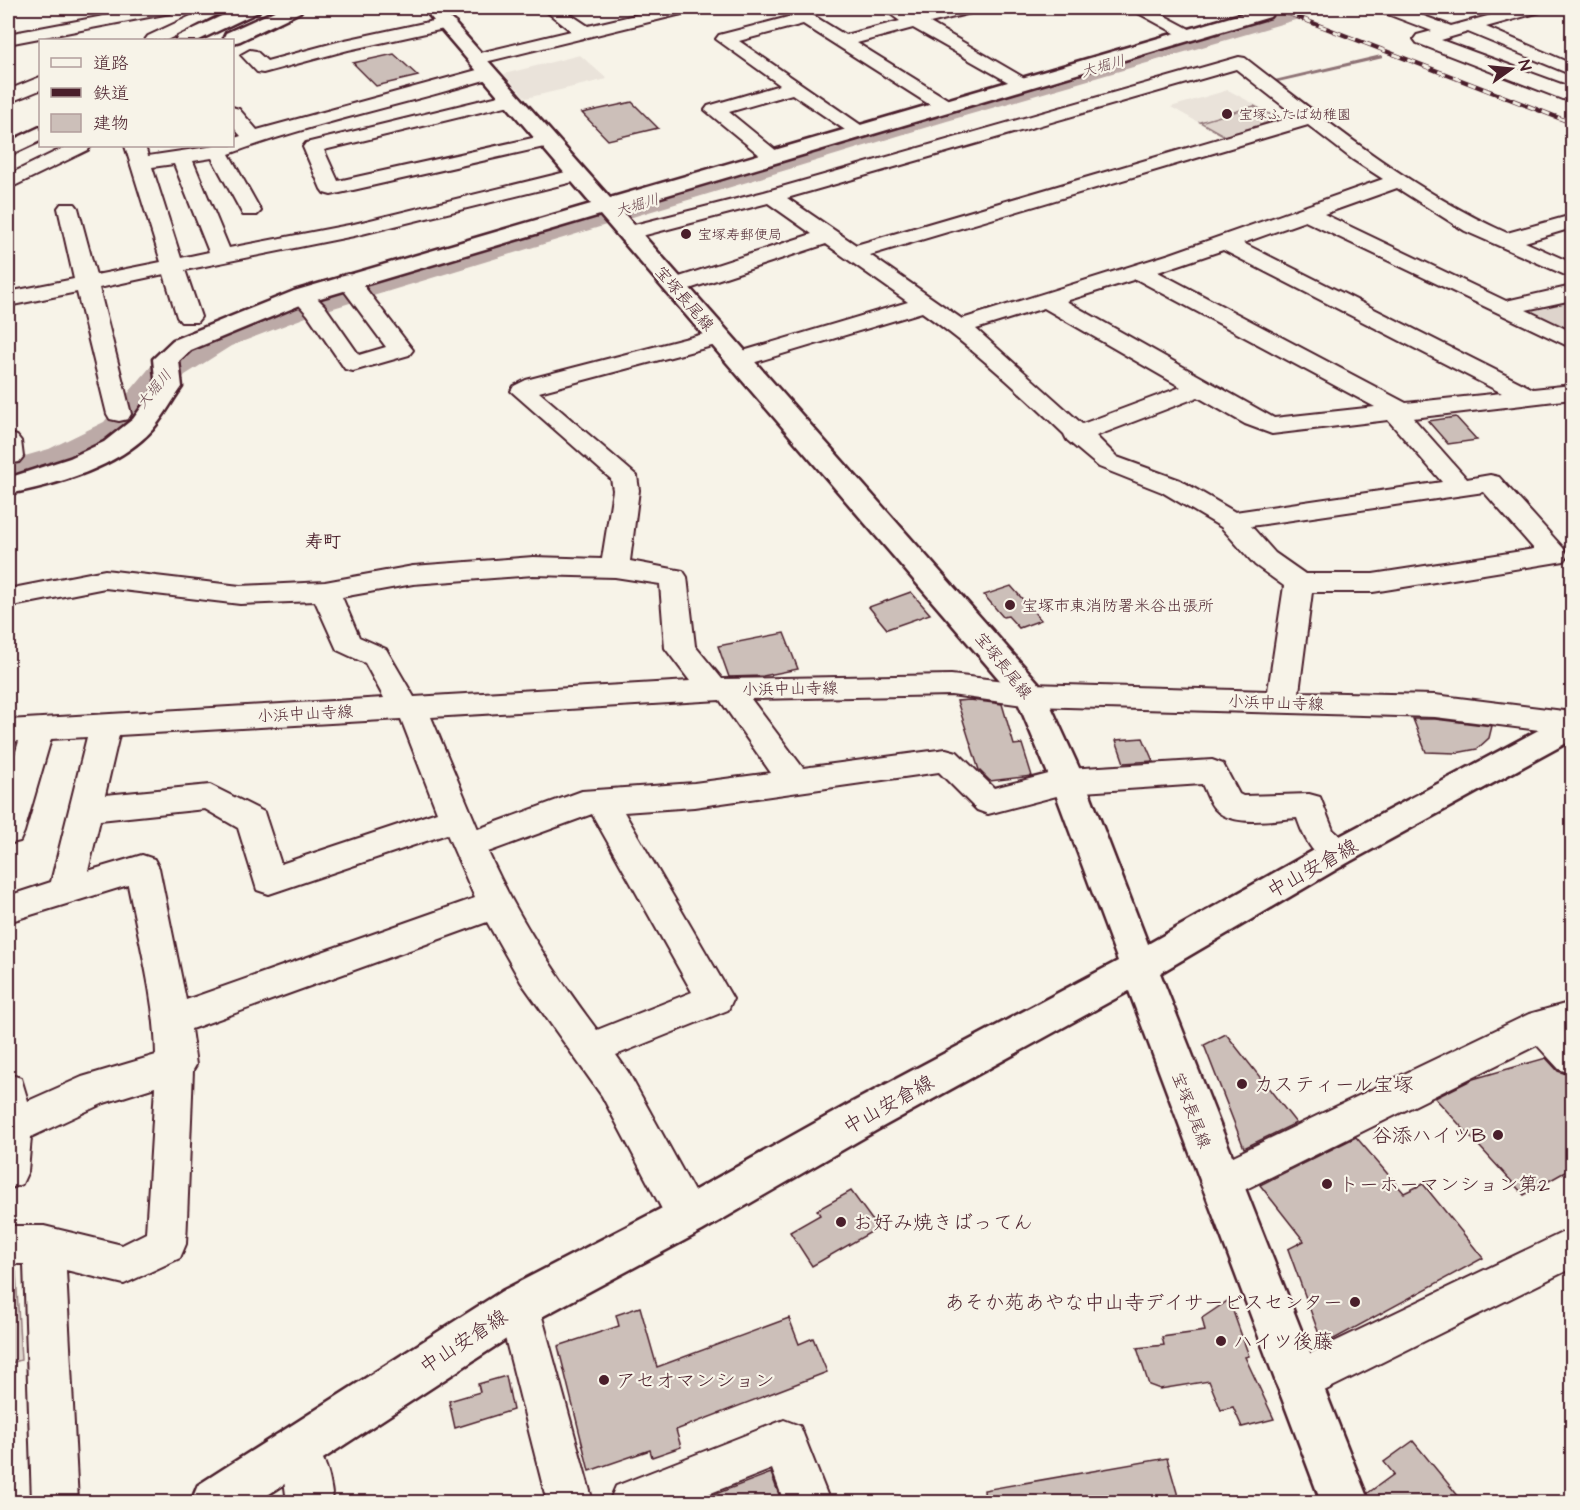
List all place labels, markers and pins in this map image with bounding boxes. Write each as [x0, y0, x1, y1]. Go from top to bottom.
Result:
place label: 宝塚ふたば幼稚園 [1239, 105, 1351, 125]
marker: 宝塚ふたば幼稚園 [1220, 107, 1234, 121]
place label: 宝塚寿郵便局 [698, 225, 782, 245]
marker: 宝塚寿郵便局 [679, 227, 693, 241]
place label: 宝塚市東消防署米谷出張所 [1022, 595, 1214, 617]
marker: 宝塚市東消防署米谷出張所 [1003, 598, 1017, 612]
place label: カスティール宝塚 [1254, 1071, 1414, 1099]
marker: カスティール宝塚 [1235, 1077, 1249, 1091]
place label: 谷添ハイツB [1372, 1122, 1486, 1150]
marker: 谷添ハイツB [1491, 1128, 1505, 1142]
place label: トーホーマンション第2 [1339, 1171, 1551, 1199]
marker: トーホーマンション第2 [1320, 1177, 1334, 1191]
place label: お好み焼きばってん [853, 1209, 1033, 1237]
marker: お好み焼きばってん [834, 1215, 848, 1229]
place label: あそか苑あやな中山寺デイサービスセンター [945, 1289, 1343, 1317]
marker: あそか苑あやな中山寺デイサービスセンター [1348, 1295, 1362, 1309]
place label: ハイツ後藤 [1233, 1328, 1333, 1356]
marker: ハイツ後藤 [1214, 1334, 1228, 1348]
place label: アセオマンション [616, 1367, 775, 1395]
marker: アセオマンション [597, 1373, 611, 1387]

